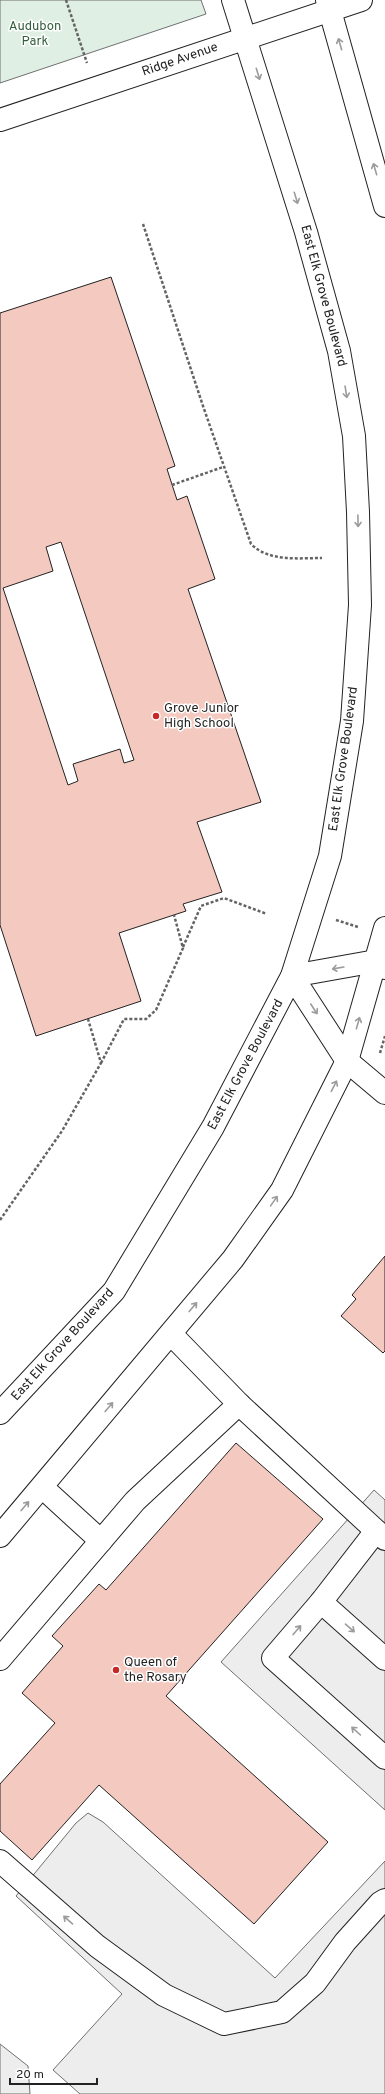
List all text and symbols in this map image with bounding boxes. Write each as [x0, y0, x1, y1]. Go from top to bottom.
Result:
park label: Audubon Park [9, 19, 61, 50]
one-way arrow [335, 37, 343, 50]
street label: Ridge Avenue [140, 39, 220, 81]
one-way arrow [254, 68, 262, 80]
one-way arrow [370, 163, 378, 176]
one-way arrow [293, 192, 300, 205]
street label: East Elk Grove Boulevard [296, 223, 350, 369]
one-way arrow [342, 385, 350, 398]
one-way arrow [355, 514, 362, 527]
street label: East Elk Grove Boulevard [326, 686, 362, 832]
place label: Grove Junior High School [164, 701, 239, 732]
marker: Grove Junior High School [151, 711, 161, 721]
one-way arrow [332, 964, 345, 972]
street label: East Elk Grove Boulevard [205, 997, 287, 1133]
one-way arrow [310, 1003, 318, 1014]
one-way arrow [355, 1017, 362, 1030]
one-way arrow [331, 1080, 339, 1092]
one-way arrow [270, 1196, 278, 1207]
street label: East Elk Grove Boulevard [8, 1285, 118, 1405]
one-way arrow [188, 1302, 197, 1313]
one-way arrow [104, 1401, 113, 1412]
one-way arrow [21, 1501, 30, 1511]
one-way arrow [345, 1624, 355, 1633]
one-way arrow [292, 1625, 301, 1636]
place label: Queen of the Rosary [124, 1655, 187, 1686]
marker: Queen of the Rosary [111, 1665, 121, 1675]
one-way arrow [351, 1727, 362, 1736]
one-way arrow [63, 1915, 73, 1925]
scale bar [10, 2060, 97, 2086]
text: 20 m [16, 2067, 44, 2083]

